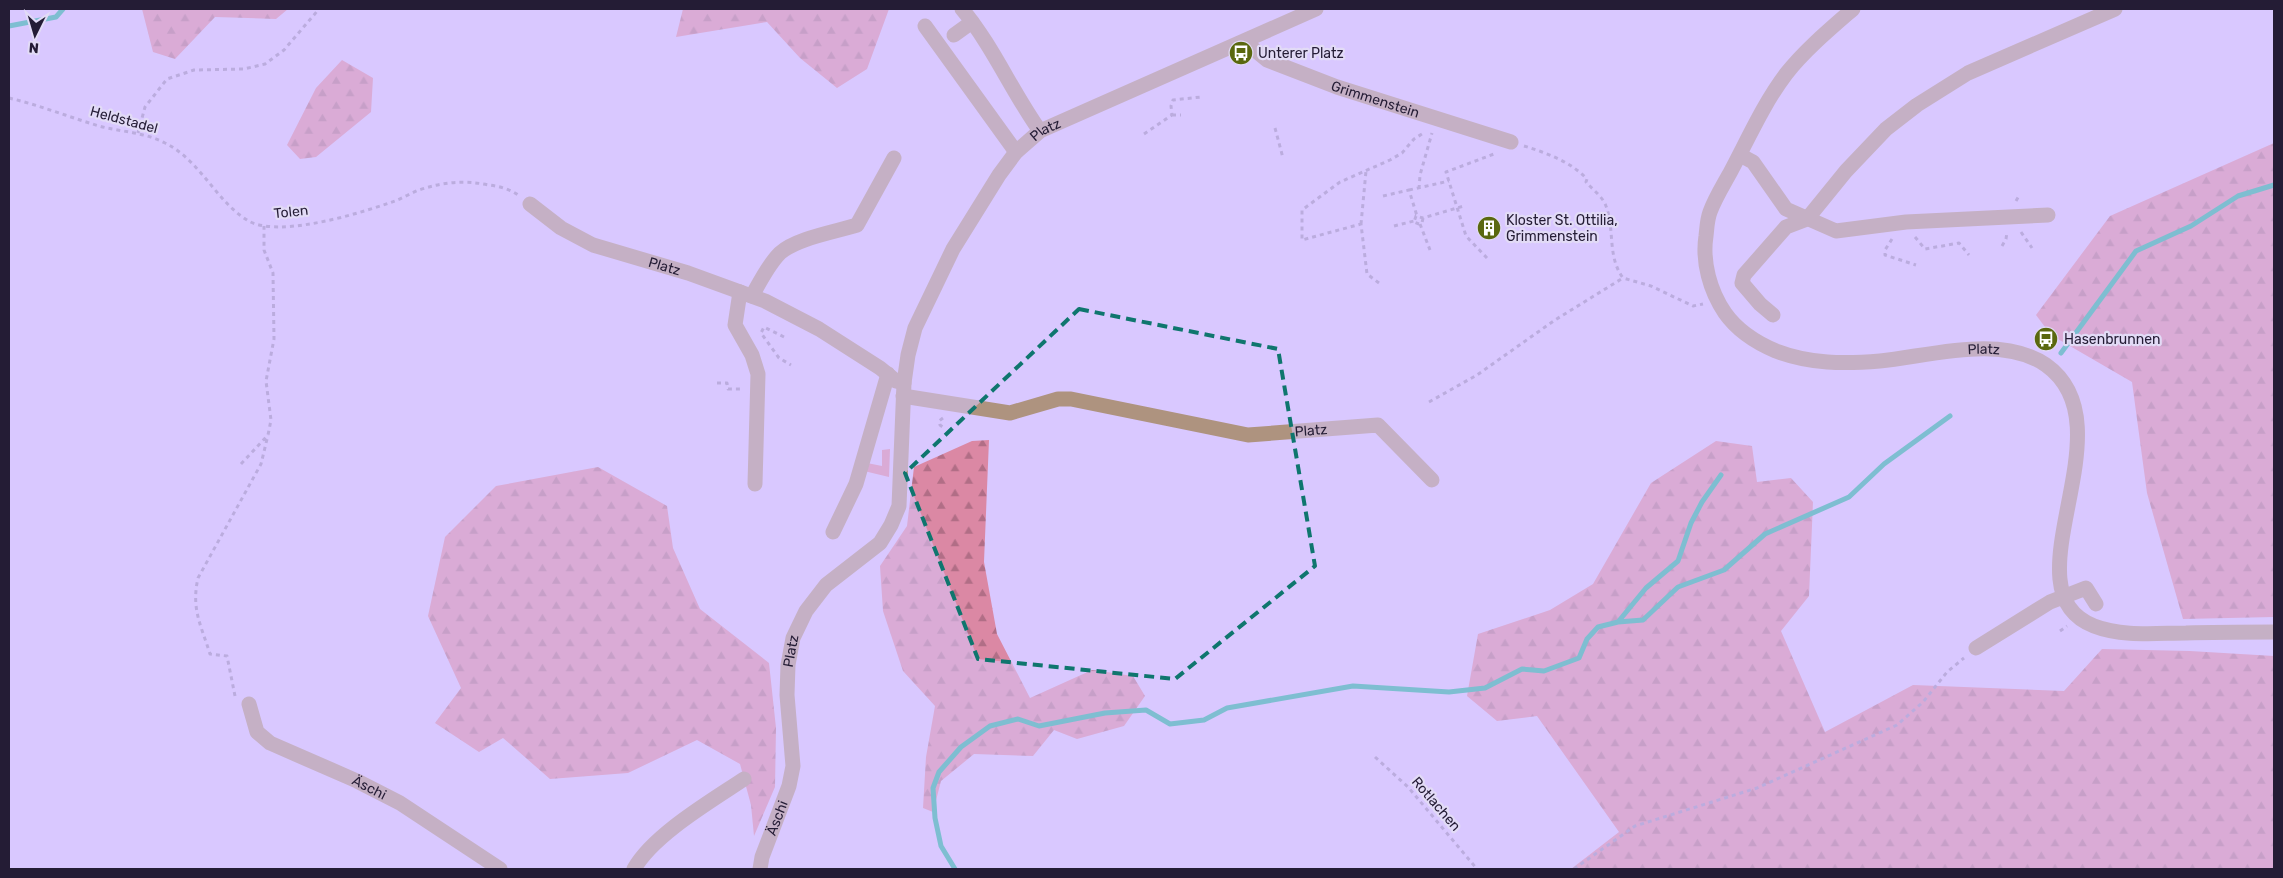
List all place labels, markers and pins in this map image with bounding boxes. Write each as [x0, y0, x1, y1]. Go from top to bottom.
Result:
bus stop icon: Unterer Platz [1228, 40, 1254, 66]
place label: Unterer Platz [1258, 45, 1344, 62]
place label: Kloster St. Ottilia, Grimmenstein [1506, 212, 1618, 245]
building icon: Kloster St. Ottilia, Grimmenstein [1476, 215, 1502, 241]
bus stop icon: Hasenbrunnen [2033, 326, 2059, 352]
place label: Hasenbrunnen [2064, 331, 2161, 348]

